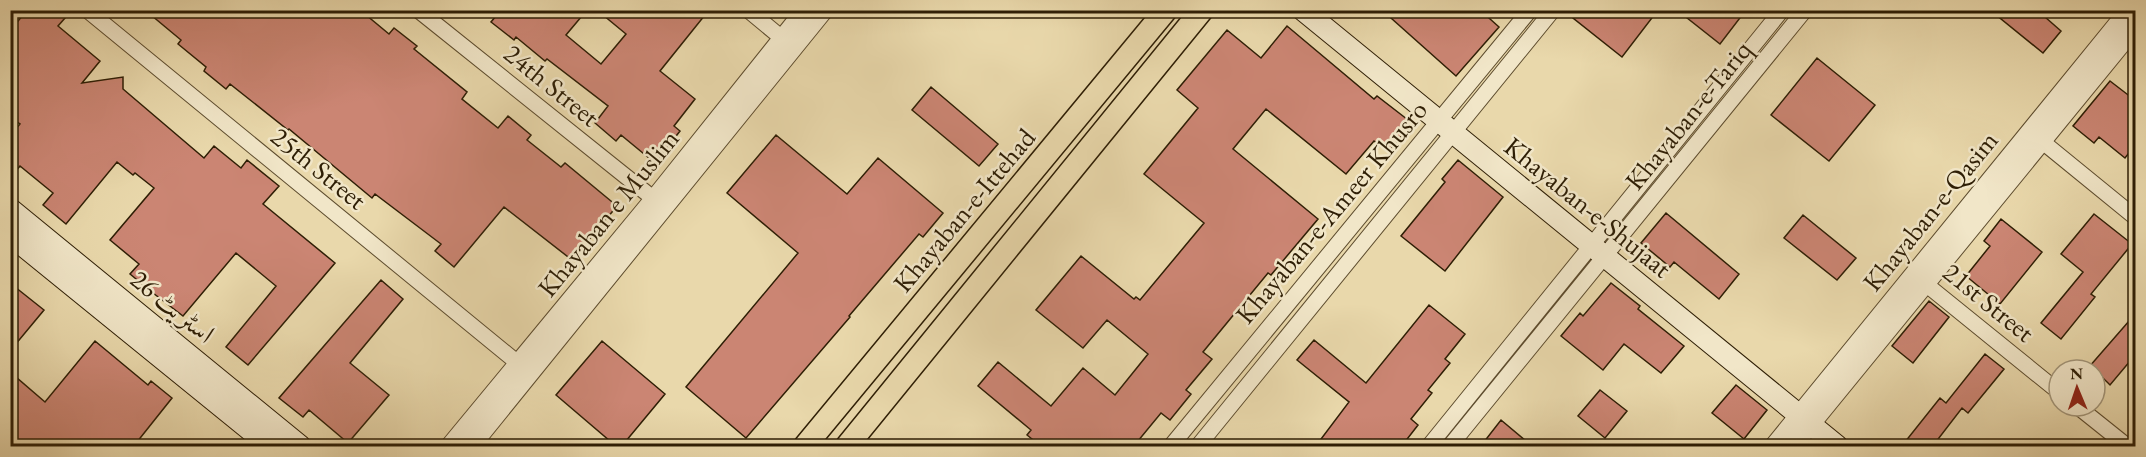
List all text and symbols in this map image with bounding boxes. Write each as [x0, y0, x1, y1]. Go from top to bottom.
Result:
street label: Khayaban-e-Tariq [1617, 32, 1760, 197]
street label: 24th Street [497, 36, 607, 134]
street label: Khayaban-e-Ameer Khusro [1227, 93, 1435, 331]
street label: 25th Street [264, 119, 374, 217]
street label: Khayaban-e-Ittehad [885, 120, 1043, 299]
street label: Khayaban e Muslim [530, 122, 686, 304]
street label: Khayaban-e-Qasim [1855, 124, 2005, 298]
street label: Khayaban-e-Shujaat [1497, 129, 1679, 286]
street label: 21st Street [1936, 254, 2042, 350]
street label: اسٹریٹ 26 [124, 261, 222, 351]
north arrow [2047, 358, 2107, 418]
text: N [2070, 363, 2083, 384]

